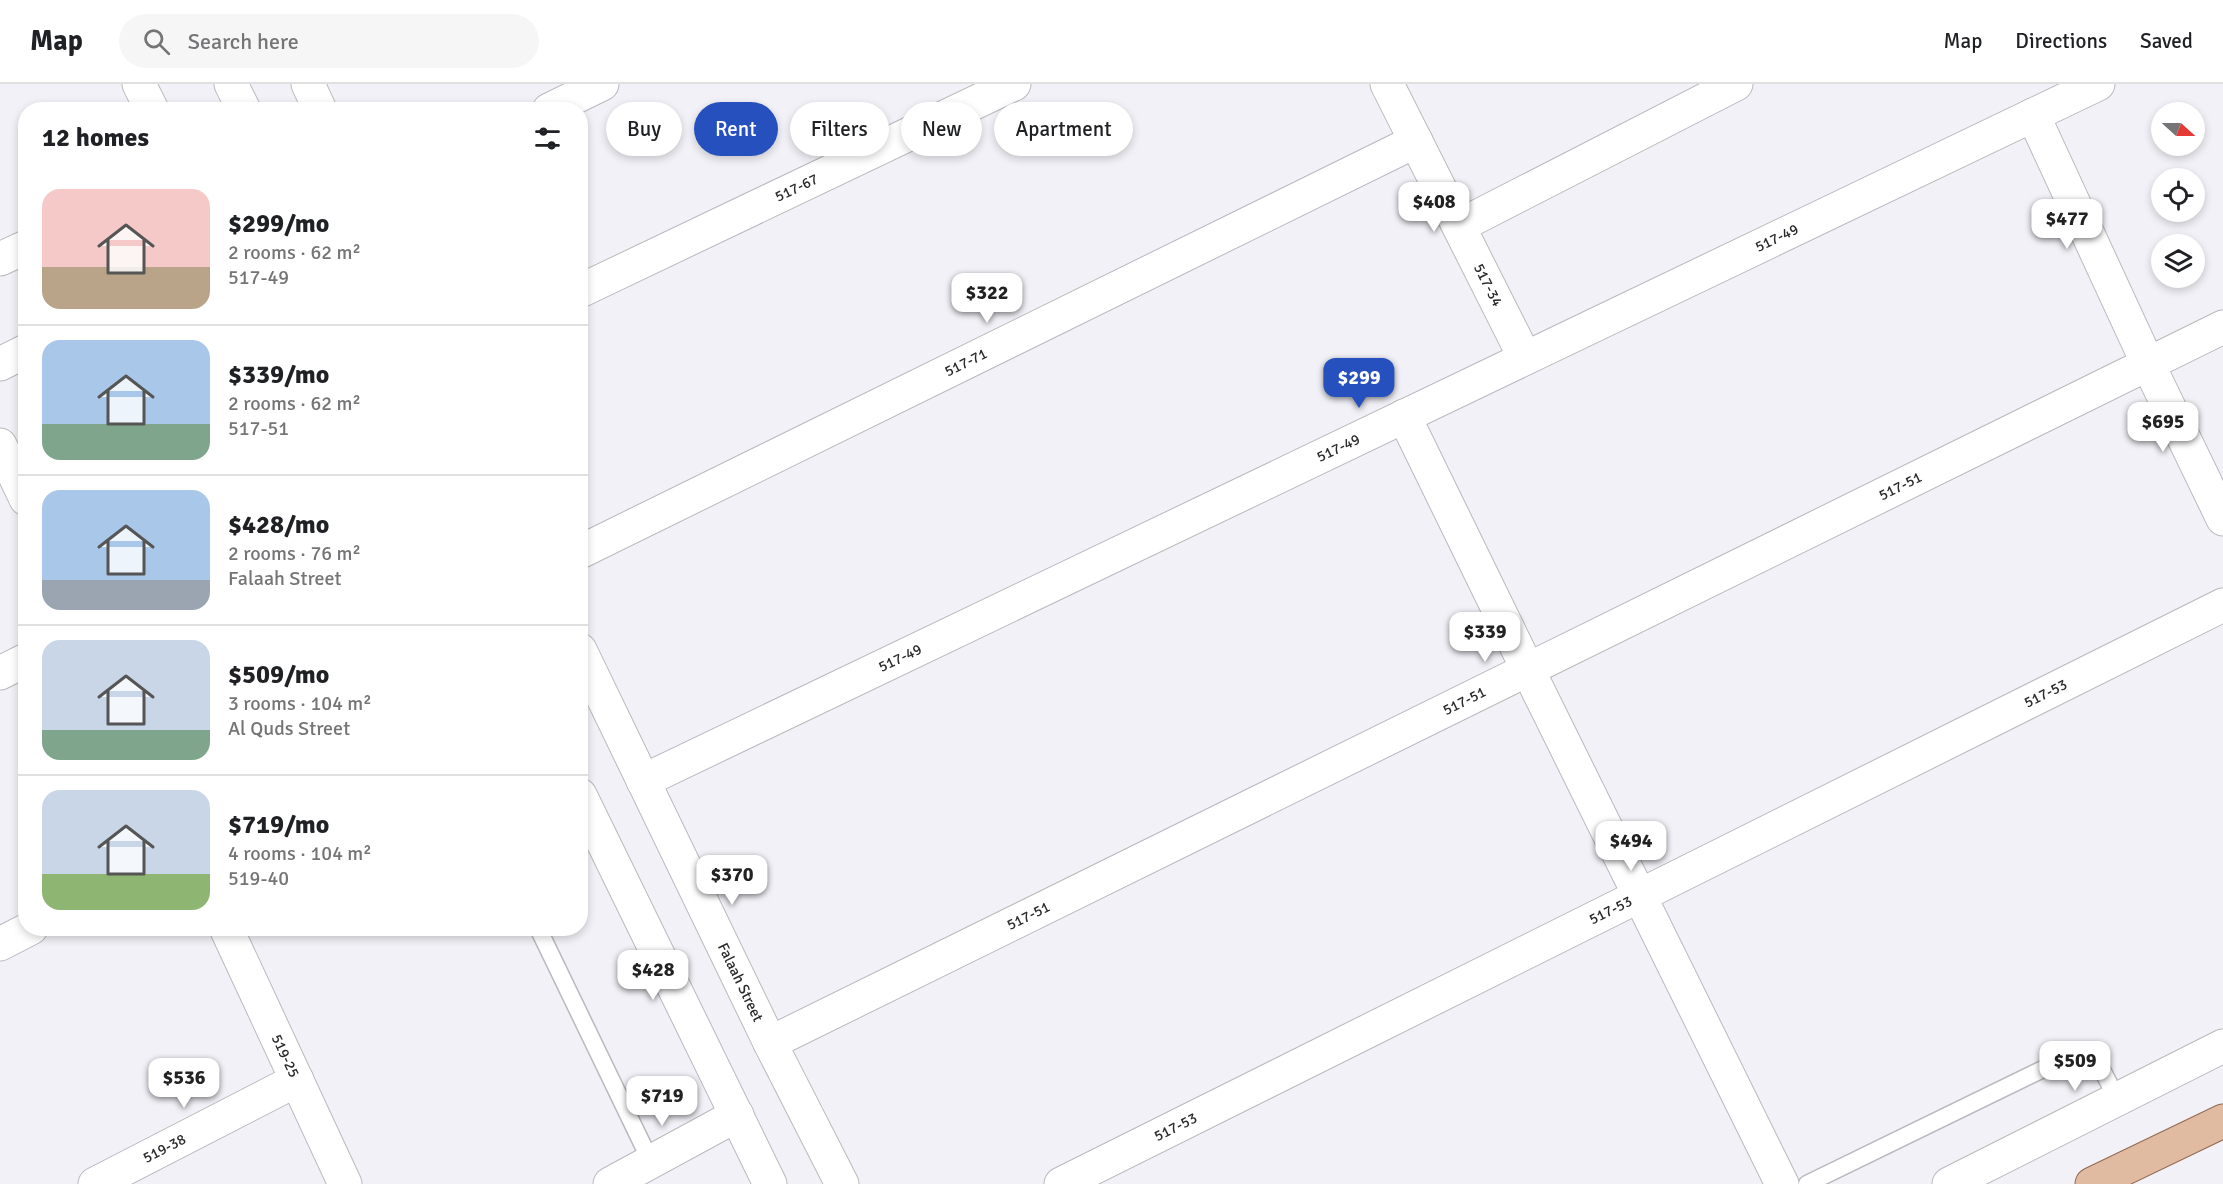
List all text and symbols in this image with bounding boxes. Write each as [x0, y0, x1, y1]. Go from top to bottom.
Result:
search box [119, 14, 539, 68]
text: Map [30, 24, 83, 58]
icon: search [140, 25, 173, 58]
text: Search here [188, 28, 299, 55]
text: Map [1944, 28, 1982, 54]
text: Directions [2015, 28, 2107, 54]
text: Saved [2140, 28, 2193, 54]
chip: Buy [606, 102, 682, 156]
chip: Rent [694, 102, 778, 156]
chip: Filters [790, 102, 889, 156]
chip: New [901, 102, 982, 156]
chip: Apartment [994, 102, 1133, 156]
north arrow [2151, 102, 2205, 156]
map controls [2151, 102, 2205, 288]
text: 12 homes [42, 122, 149, 154]
icon: filters [531, 122, 564, 155]
button: locate [2151, 168, 2205, 222]
street label: 517-67 [772, 170, 821, 206]
pin: $408 [1398, 182, 1470, 233]
text: $408 [1412, 189, 1456, 214]
pin: $477 [2031, 199, 2103, 250]
text: $477 [2045, 206, 2089, 231]
text: $299/mo [228, 208, 329, 240]
icon: home [90, 213, 162, 285]
street label: 517-49 [1752, 220, 1801, 256]
button: layers [2151, 234, 2205, 288]
text: 2 rooms · 62 m² [228, 240, 361, 265]
street label: 517-34 [1470, 260, 1507, 309]
text: 517-49 [228, 265, 289, 290]
pin: $322 [951, 273, 1023, 324]
text: $322 [965, 280, 1009, 305]
street label: 517-71 [942, 344, 990, 380]
pin: $299 [1323, 358, 1395, 409]
text: $339/mo [228, 359, 329, 391]
icon: home [90, 364, 162, 436]
text: $299 [1337, 365, 1381, 390]
text: 2 rooms · 62 m² [228, 391, 361, 416]
pin: $695 [2127, 402, 2199, 453]
text: $695 [2141, 409, 2185, 434]
text: 517-51 [228, 416, 289, 441]
street label: 517-49 [1314, 430, 1363, 466]
street label: 517-51 [1876, 468, 1925, 504]
text: $428/mo [228, 509, 329, 541]
icon: home [90, 514, 162, 586]
text: 2 rooms · 76 m² [228, 541, 361, 566]
text: Falaah Street [228, 566, 341, 591]
pin: $339 [1449, 612, 1521, 663]
text: $339 [1463, 619, 1507, 644]
street label: 517-49 [875, 640, 925, 676]
text: $509/mo [228, 659, 329, 691]
icon: home [90, 664, 162, 736]
street label: 517-53 [2021, 675, 2070, 712]
street label: 517-51 [1440, 683, 1489, 719]
text: 3 rooms · 104 m² [228, 691, 372, 716]
text: Al Quds Street [228, 716, 350, 741]
text: $719/mo [228, 809, 329, 841]
icon: home [90, 814, 162, 886]
pin: $494 [1595, 821, 1667, 872]
text: $494 [1609, 828, 1653, 853]
text: 4 rooms · 104 m² [228, 841, 372, 866]
pin: $370 [696, 855, 768, 906]
text: $370 [710, 862, 754, 887]
text: 519-40 [228, 866, 289, 891]
street label: 517-53 [1586, 892, 1635, 928]
street label: 517-51 [1004, 898, 1053, 934]
street label: Falaah Street [714, 940, 767, 1024]
pin: $428 [617, 950, 689, 1001]
text: $428 [631, 957, 675, 982]
street label: 519-25 [268, 1031, 303, 1080]
pin: $509 [2039, 1041, 2111, 1092]
text: $509 [2053, 1048, 2097, 1073]
pin: $536 [148, 1058, 220, 1109]
text: $536 [162, 1065, 206, 1090]
pin: $719 [626, 1076, 698, 1127]
text: $719 [640, 1083, 684, 1108]
street label: 517-53 [1151, 1109, 1200, 1145]
street label: 519-38 [140, 1130, 189, 1167]

